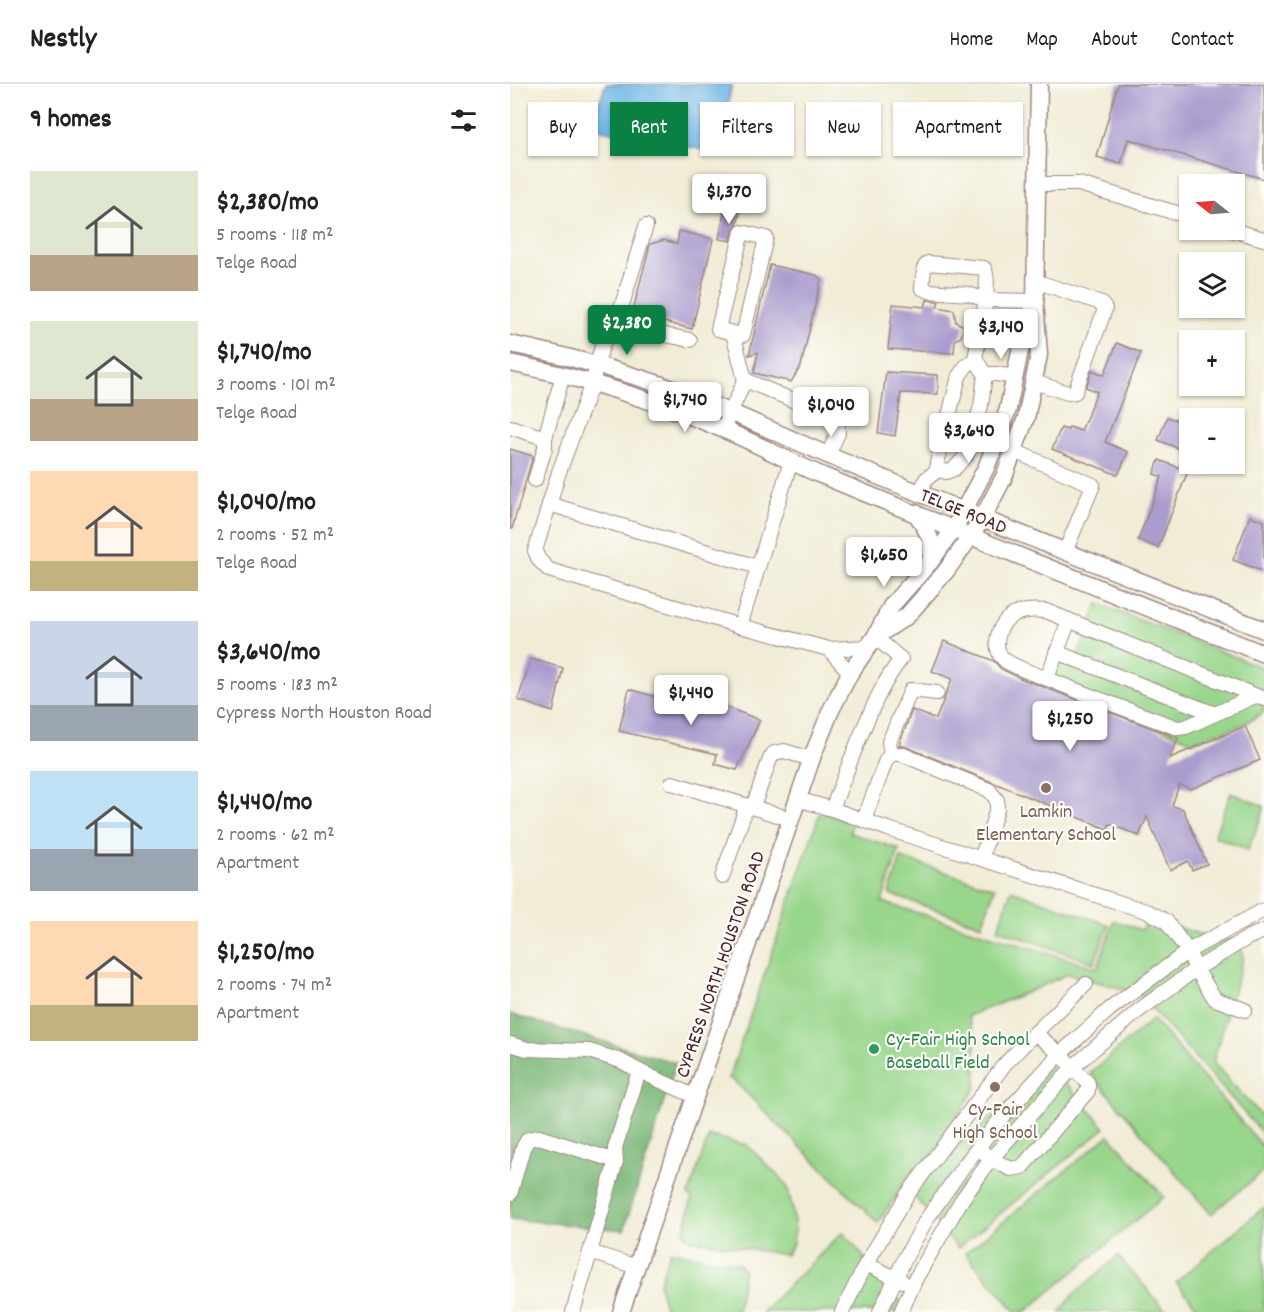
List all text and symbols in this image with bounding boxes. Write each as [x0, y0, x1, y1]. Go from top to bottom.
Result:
text: Nestly [30, 21, 96, 61]
text: Home [949, 26, 993, 56]
text: Map [1026, 26, 1058, 56]
text: About [1091, 26, 1138, 56]
text: Contact [1171, 26, 1234, 56]
text: 9 homes [30, 102, 112, 139]
chip: Buy [528, 102, 598, 156]
chip: Rent [610, 102, 688, 156]
chip: Filters [700, 102, 794, 156]
chip: New [806, 102, 881, 156]
chip: Apartment [893, 102, 1023, 156]
icon: filters [447, 104, 480, 137]
pin: $1,370 [680, 174, 778, 225]
north arrow [1179, 174, 1245, 240]
map controls [1179, 174, 1245, 474]
text: $1,370 [706, 179, 752, 207]
text: $2,380/mo [216, 185, 318, 222]
icon: home [78, 195, 150, 267]
text: 5 rooms · 118 m² [216, 222, 333, 250]
text: Telge Road [216, 250, 297, 278]
button: layers [1179, 252, 1245, 318]
pin: $2,380 [578, 305, 676, 356]
pin: $3,140 [952, 309, 1050, 360]
text: $2,380 [602, 310, 652, 338]
text: $3,140 [978, 314, 1024, 342]
button: + [1179, 330, 1245, 396]
text: $1,740/mo [216, 335, 312, 372]
icon: home [78, 345, 150, 417]
text: 3 rooms · 101 m² [216, 372, 336, 400]
pin: $1,740 [636, 382, 734, 433]
text: $1,740 [662, 387, 708, 415]
pin: $1,040 [782, 387, 880, 438]
text: $1,040 [807, 392, 855, 420]
text: Telge Road [216, 400, 297, 428]
button: − [1179, 408, 1245, 474]
pin: $3,640 [920, 413, 1018, 464]
text: $3,640 [943, 418, 995, 446]
street label: TELGE ROAD [915, 483, 1011, 543]
text: $1,040/mo [216, 485, 316, 522]
icon: home [78, 495, 150, 567]
text: 2 rooms · 52 m² [216, 522, 334, 550]
pin: $1,650 [835, 537, 933, 588]
text: $1,650 [860, 542, 908, 570]
text: Telge Road [216, 550, 297, 578]
text: $3,640/mo [216, 635, 320, 672]
icon: home [78, 645, 150, 717]
text: 5 rooms · 183 m² [216, 672, 338, 700]
pin: $1,440 [642, 675, 740, 726]
text: $1,440 [668, 680, 714, 708]
text: Cypress North Houston Road [216, 700, 432, 728]
pin: $1,250 [1021, 701, 1119, 752]
text: $1,250 [1046, 706, 1094, 734]
marker: Lamkin Elementary School [1039, 781, 1053, 795]
text: $1,440/mo [216, 785, 312, 822]
icon: home [78, 795, 150, 867]
place label: Lamkin Elementary School [976, 799, 1116, 850]
text: 2 rooms · 62 m² [216, 822, 335, 850]
street label: CYPRESS NORTH HOUSTON ROAD [670, 848, 774, 1082]
text: Apartment [216, 850, 299, 878]
text: $1,250/mo [216, 935, 314, 972]
icon: home [78, 945, 150, 1017]
text: 2 rooms · 74 m² [216, 972, 332, 1000]
text: Apartment [216, 1000, 299, 1028]
place label: Cy-Fair High School Baseball Field [886, 1027, 1030, 1078]
marker: Cy-Fair High School Baseball Field [867, 1042, 881, 1056]
marker: Cy-Fair High School [988, 1080, 1002, 1094]
place label: Cy-Fair High School [953, 1097, 1038, 1148]

